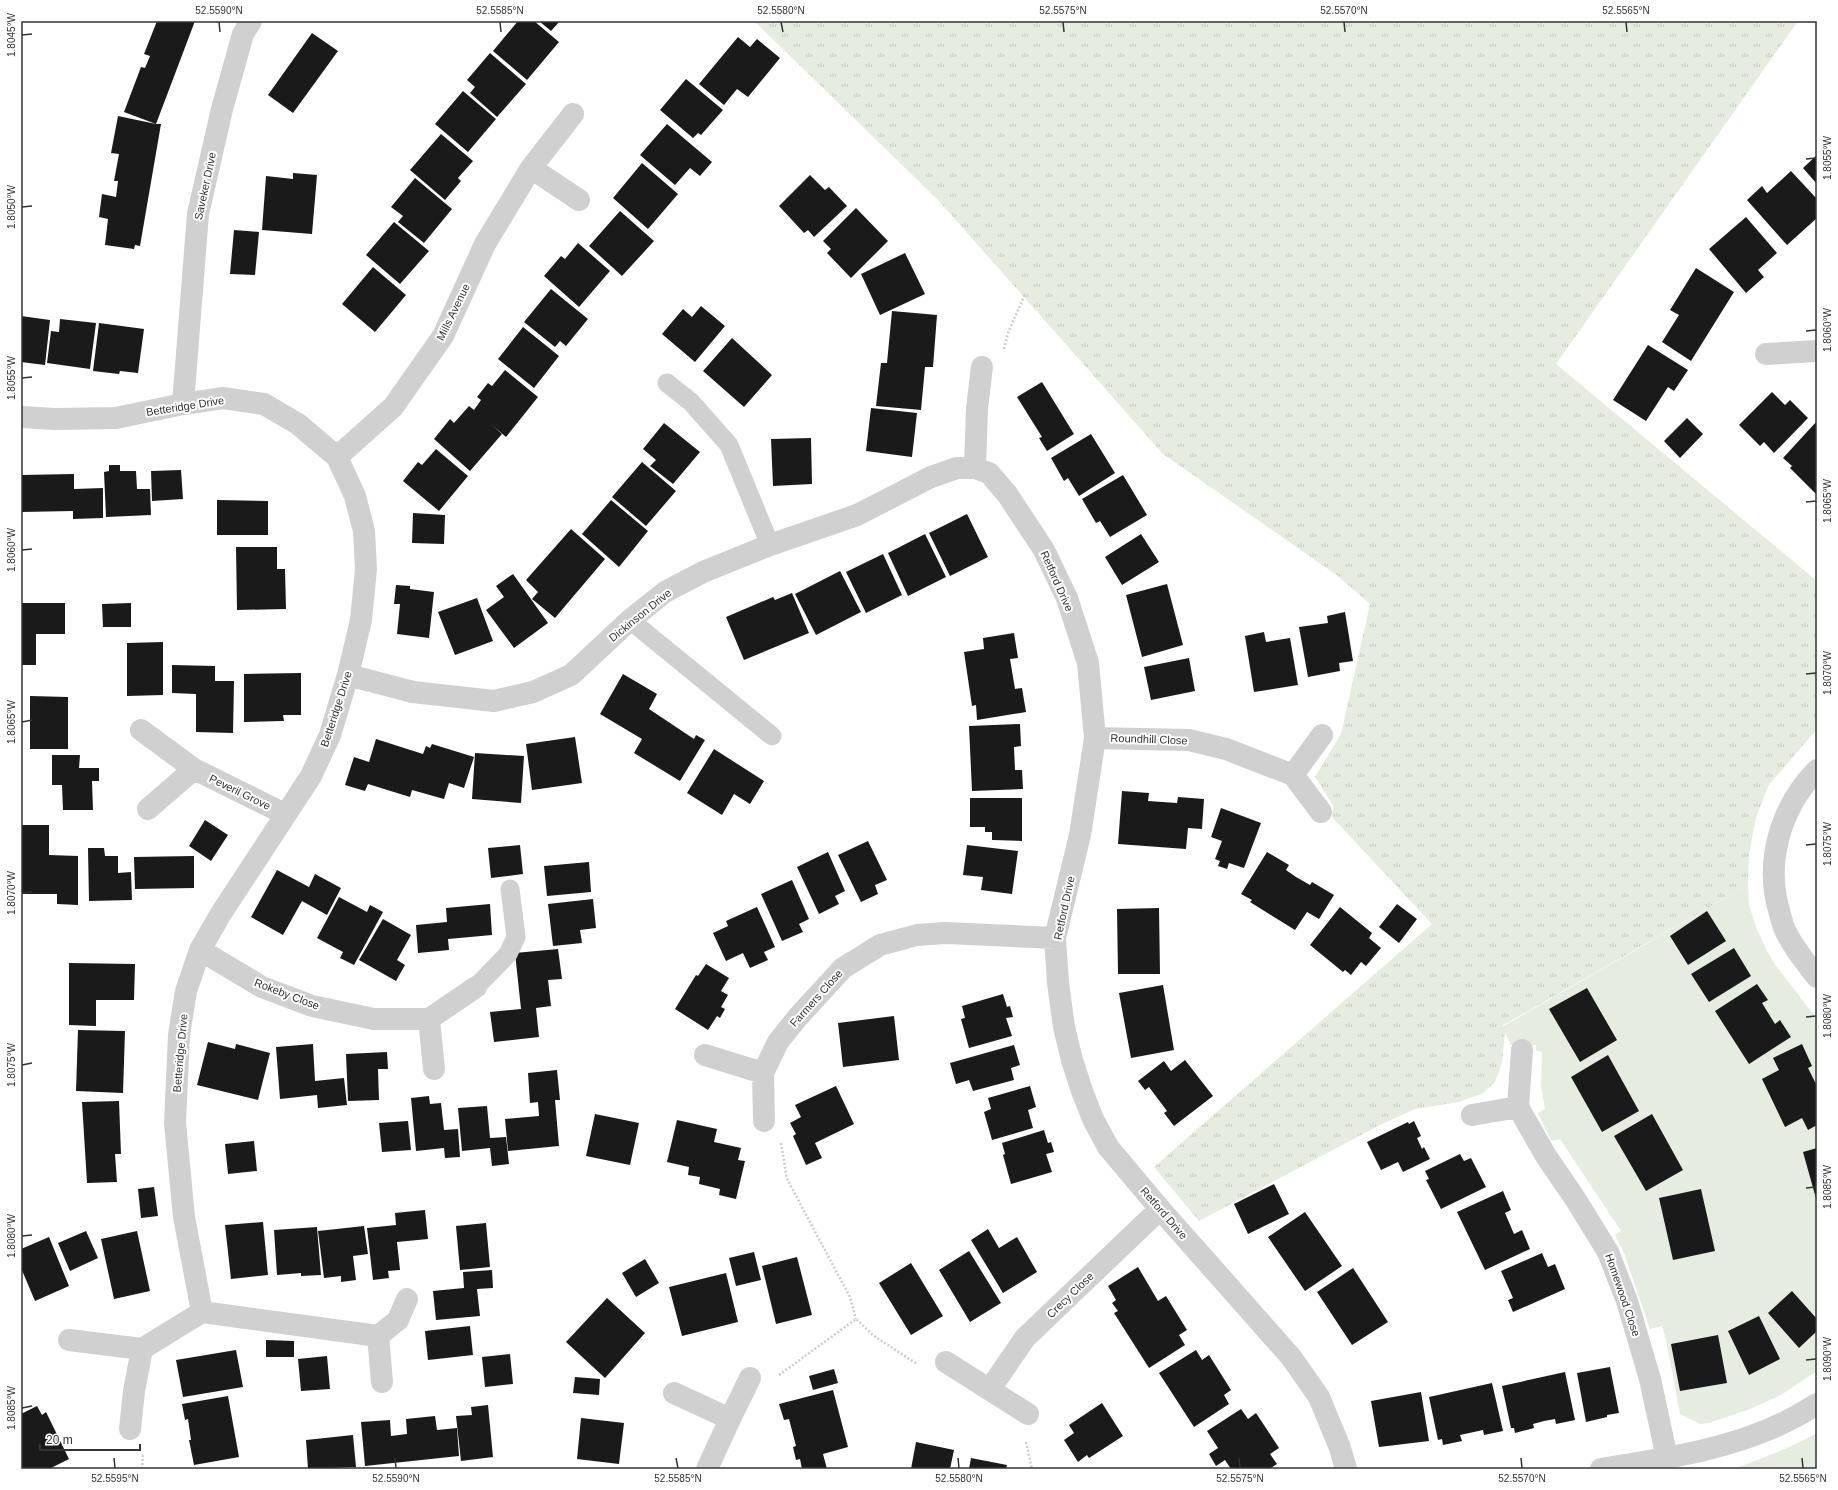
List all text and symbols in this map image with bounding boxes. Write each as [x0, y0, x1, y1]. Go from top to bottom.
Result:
text: 52.5590°N [195, 5, 243, 16]
text: 52.5585°N [476, 5, 524, 16]
text: 52.5580°N [757, 5, 805, 16]
text: 52.5575°N [1039, 5, 1087, 16]
text: 52.5570°N [1320, 5, 1368, 16]
text: 52.5565°N [1602, 5, 1650, 16]
text: 1.8045°W [6, 12, 17, 57]
text: 1.8055°W [1822, 135, 1833, 180]
street label: Saveker Drive [192, 151, 218, 221]
text: 1.8050°W [6, 184, 17, 229]
street label: Mills Avenue [434, 282, 472, 342]
text: 1.8060°W [1822, 307, 1833, 352]
text: 1.8055°W [6, 355, 17, 400]
street label: Betteridge Drive [145, 394, 225, 418]
text: 1.8065°W [1822, 478, 1833, 523]
text: 1.8060°W [6, 527, 17, 572]
street label: Retford Drive [1038, 549, 1076, 613]
street label: Dickinson Drive [607, 586, 673, 644]
text: 1.8070°W [1822, 650, 1833, 695]
street label: Betteridge Drive [318, 670, 354, 748]
text: 1.8065°W [6, 699, 17, 744]
street label: Roundhill Close [1110, 732, 1188, 746]
street label: Peveril Grove [207, 772, 273, 812]
text: 1.8075°W [1822, 821, 1833, 866]
text: 1.8070°W [6, 870, 17, 915]
street label: Retford Drive [1051, 875, 1077, 941]
street label: Farmers Close [787, 967, 845, 1029]
street label: Rokeby Close [253, 976, 321, 1012]
text: 1.8080°W [1822, 993, 1833, 1038]
street label: Betteridge Drive [171, 1013, 189, 1093]
text: 1.8075°W [6, 1042, 17, 1087]
text: 1.8085°W [1822, 1164, 1833, 1209]
street label: Retford Drive [1138, 1185, 1190, 1241]
text: 1.8080°W [6, 1213, 17, 1258]
street label: Homewood Close [1603, 1252, 1643, 1338]
street label: Crecy Close [1044, 1270, 1096, 1320]
text: 1.8090°W [1822, 1336, 1833, 1381]
text: 1.8085°W [6, 1385, 17, 1430]
scale bar [40, 1426, 140, 1452]
text: 20 m [46, 1433, 73, 1447]
text: 52.5595°N [91, 1473, 139, 1484]
text: 52.5590°N [372, 1473, 420, 1484]
text: 52.5585°N [654, 1473, 702, 1484]
text: 52.5580°N [935, 1473, 983, 1484]
text: 52.5575°N [1216, 1473, 1264, 1484]
text: 52.5570°N [1498, 1473, 1546, 1484]
text: 52.5565°N [1779, 1473, 1827, 1484]

